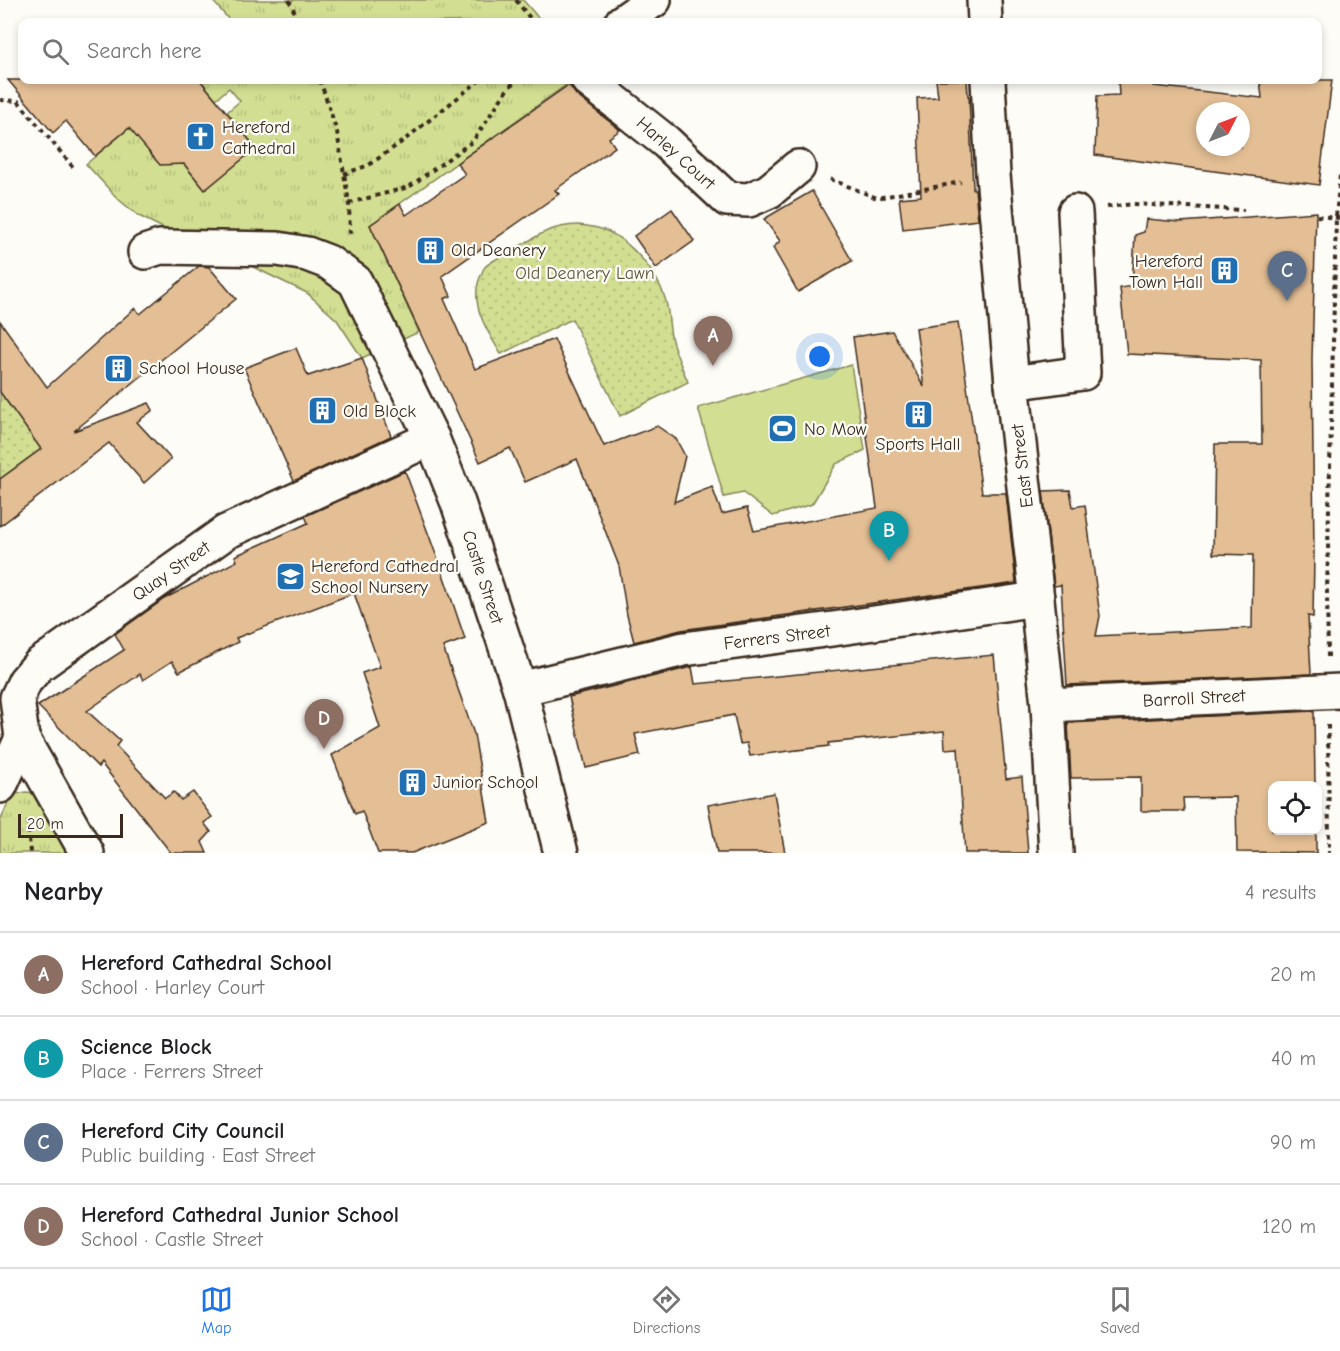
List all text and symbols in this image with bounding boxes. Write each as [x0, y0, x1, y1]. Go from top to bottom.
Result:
search box [18, 18, 1322, 84]
icon: search [39, 35, 72, 68]
text: Search here [87, 38, 202, 64]
north arrow [1196, 102, 1250, 156]
street label: Harley Court [632, 113, 720, 195]
place label: Hereford Cathedral [222, 117, 296, 159]
church icon: Hereford Cathedral [185, 121, 217, 153]
building icon: Old Deanery [414, 234, 446, 266]
place label: Old Deanery [451, 240, 547, 261]
place label: Hereford Town Hall [1129, 251, 1203, 293]
pin: C [1268, 252, 1306, 301]
building icon: Hereford Town Hall [1208, 255, 1240, 287]
park label: Old Deanery Lawn [515, 263, 655, 284]
pin: A [694, 316, 732, 366]
your location [805, 342, 834, 371]
building icon: School House [102, 352, 134, 384]
place label: School House [139, 358, 244, 379]
building icon: Old Block [306, 395, 338, 427]
building icon: Sports Hall [902, 399, 934, 431]
place label: Old Block [343, 401, 416, 422]
sports icon: No Mow [767, 413, 799, 445]
place label: No Mow [804, 419, 867, 440]
street label: East Street [1007, 422, 1038, 509]
place label: Sports Hall [876, 434, 961, 455]
pin: B [870, 512, 908, 561]
street label: Castle Street [458, 528, 508, 627]
street label: Quay Street [128, 536, 215, 606]
place label: Hereford Cathedral School Nursery [311, 556, 459, 598]
school or university icon: Hereford Cathedral School Nursery [274, 560, 306, 592]
street label: Ferrers Street [723, 620, 832, 654]
street label: Barroll Street [1142, 685, 1247, 712]
pin: D [304, 700, 344, 749]
building icon: Junior School [396, 766, 428, 798]
place label: Junior School [433, 772, 538, 793]
map controls [1268, 781, 1322, 835]
button: locate [1268, 781, 1322, 835]
scale bar [18, 811, 123, 838]
text: 20 m [27, 815, 64, 833]
text: Nearby [24, 877, 103, 907]
text: 4 results [1245, 881, 1316, 904]
text: Hereford Cathedral School [81, 950, 332, 976]
text: A [38, 963, 49, 986]
text: 20 m [1270, 963, 1316, 986]
text: School · Harley Court [81, 976, 264, 999]
text: Science Block [81, 1034, 211, 1060]
text: B [37, 1047, 50, 1070]
text: 40 m [1271, 1047, 1316, 1070]
text: Place · Ferrers Street [81, 1060, 262, 1083]
text: Hereford City Council [81, 1118, 285, 1144]
text: C [37, 1131, 50, 1154]
text: 90 m [1270, 1131, 1316, 1154]
text: Public building · East Street [81, 1144, 315, 1167]
text: Hereford Cathedral Junior School [81, 1202, 399, 1228]
text: D [37, 1215, 50, 1238]
text: 120 m [1262, 1215, 1316, 1238]
text: School · Castle Street [81, 1228, 263, 1251]
tab: Map [200, 1283, 233, 1337]
tab: Directions [633, 1283, 700, 1337]
tab: Saved [1100, 1283, 1140, 1337]

